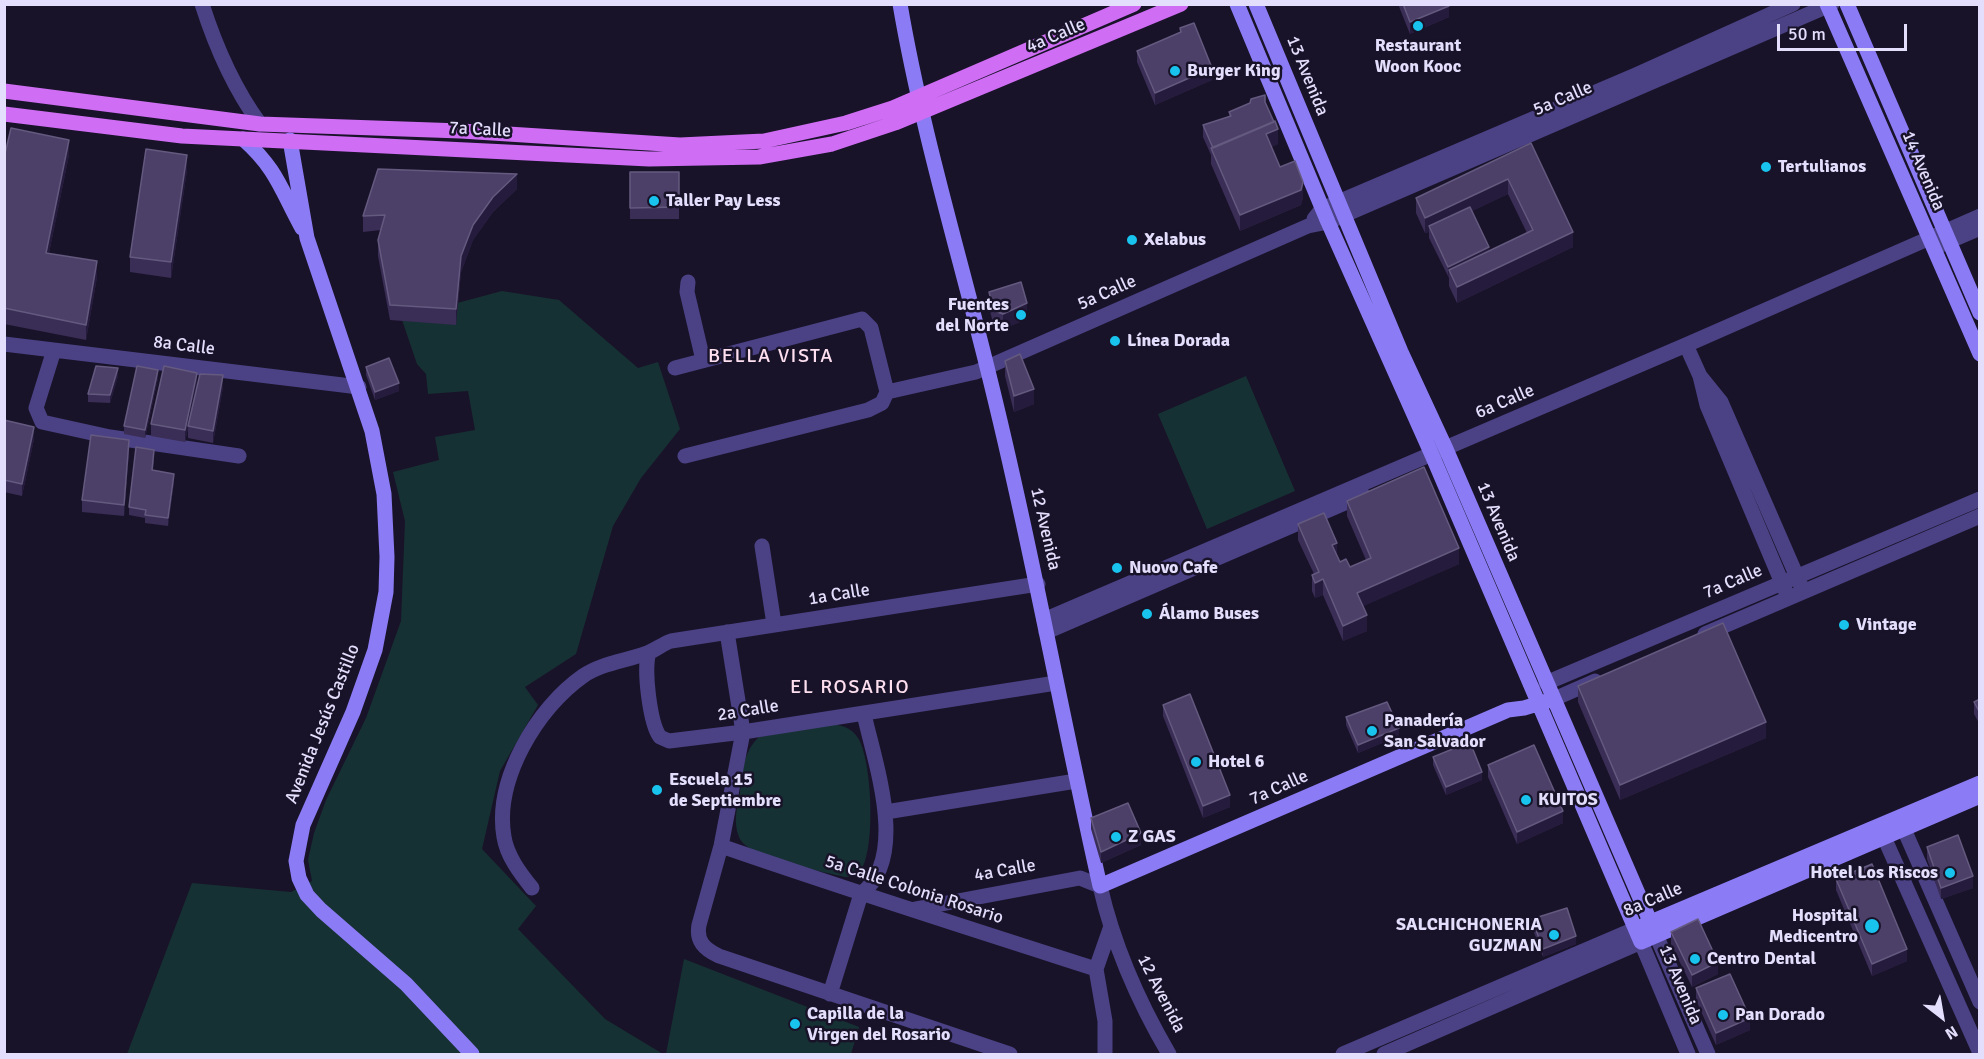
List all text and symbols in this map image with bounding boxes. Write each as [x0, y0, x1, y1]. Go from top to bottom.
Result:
scale bar [1780, 12, 1910, 50]
street label: 4a Calle [1023, 14, 1089, 58]
marker: Restaurant Woon Kooc [1411, 19, 1425, 33]
text: 50 m [1788, 23, 1826, 45]
street label: 13 Avenida [1281, 33, 1333, 119]
place label: Restaurant Woon Kooc [1375, 35, 1461, 78]
place label: Burger King [1187, 60, 1281, 82]
marker: Burger King [1168, 64, 1182, 78]
street label: 5a Calle [1530, 77, 1596, 121]
street label: 7a Calle [449, 118, 511, 142]
street label: 14 Avenida [1897, 128, 1949, 214]
place label: Tertulianos [1778, 156, 1866, 178]
marker: Tertulianos [1759, 160, 1773, 174]
place label: Taller Pay Less [666, 190, 780, 212]
marker: Taller Pay Less [647, 194, 661, 208]
place label: Xelabus [1144, 229, 1206, 251]
marker: Xelabus [1125, 233, 1139, 247]
street label: 5a Calle [1074, 271, 1140, 315]
place label: Fuentes del Norte [935, 294, 1009, 336]
marker: Fuentes del Norte [1014, 308, 1028, 322]
place label: Línea Dorada [1127, 330, 1230, 352]
street label: 8a Calle [152, 332, 216, 360]
marker: Línea Dorada [1108, 334, 1122, 348]
district label: BELLA VISTA [708, 345, 834, 369]
street label: 6a Calle [1472, 380, 1538, 424]
street label: 13 Avenida [1472, 479, 1524, 565]
street label: 12 Avenida [1025, 485, 1065, 573]
place label: Nuovo Cafe [1129, 557, 1218, 579]
street label: 7a Calle [1700, 560, 1766, 604]
marker: Nuovo Cafe [1110, 561, 1124, 575]
street label: 1a Calle [807, 579, 871, 611]
place label: Álamo Buses [1159, 603, 1259, 625]
marker: Álamo Buses [1140, 607, 1154, 621]
place label: Vintage [1856, 614, 1917, 636]
marker: Vintage [1837, 618, 1851, 632]
street label: Avenida Jesús Castillo [281, 641, 365, 807]
district label: EL ROSARIO [790, 676, 910, 700]
street label: 2a Calle [716, 695, 780, 727]
place label: Panadería San Salvador [1384, 710, 1486, 752]
marker: Panadería San Salvador [1365, 724, 1379, 738]
place label: Hotel 6 [1208, 751, 1265, 773]
marker: Hotel 6 [1189, 755, 1203, 769]
street label: 7a Calle [1246, 766, 1312, 810]
place label: Escuela 15 de Septiembre [669, 769, 781, 812]
marker: Escuela 15 de Septiembre [650, 783, 664, 797]
place label: KUITOS [1538, 789, 1598, 811]
marker: KUITOS [1519, 793, 1533, 807]
place label: Z GAS [1128, 826, 1176, 848]
marker: Z GAS [1109, 830, 1123, 844]
street label: 5a Calle Colonia Rosario [822, 851, 1006, 929]
street label: 4a Calle [973, 855, 1037, 887]
place label: Hotel Los Riscos [1810, 862, 1938, 884]
marker: Hotel Los Riscos [1943, 866, 1957, 880]
street label: 8a Calle [1620, 878, 1686, 922]
place label: Hospital Medicentro [1769, 905, 1858, 948]
place label: SALCHICHONERIA GUZMAN [1396, 914, 1542, 956]
marker: Hospital Medicentro [1863, 917, 1881, 935]
marker: SALCHICHONERIA GUZMAN [1547, 928, 1561, 942]
street label: 13 Avenida [1654, 942, 1706, 1028]
place label: Centro Dental [1707, 948, 1816, 970]
street label: 12 Avenida [1132, 951, 1190, 1037]
marker: Centro Dental [1688, 952, 1702, 966]
north arrow [1912, 987, 1972, 1047]
place label: Capilla de la Virgen del Rosario [807, 1003, 950, 1046]
place label: Pan Dorado [1735, 1004, 1825, 1026]
marker: Pan Dorado [1716, 1008, 1730, 1022]
marker: Capilla de la Virgen del Rosario [788, 1017, 802, 1031]
text: N [1941, 1021, 1961, 1044]

